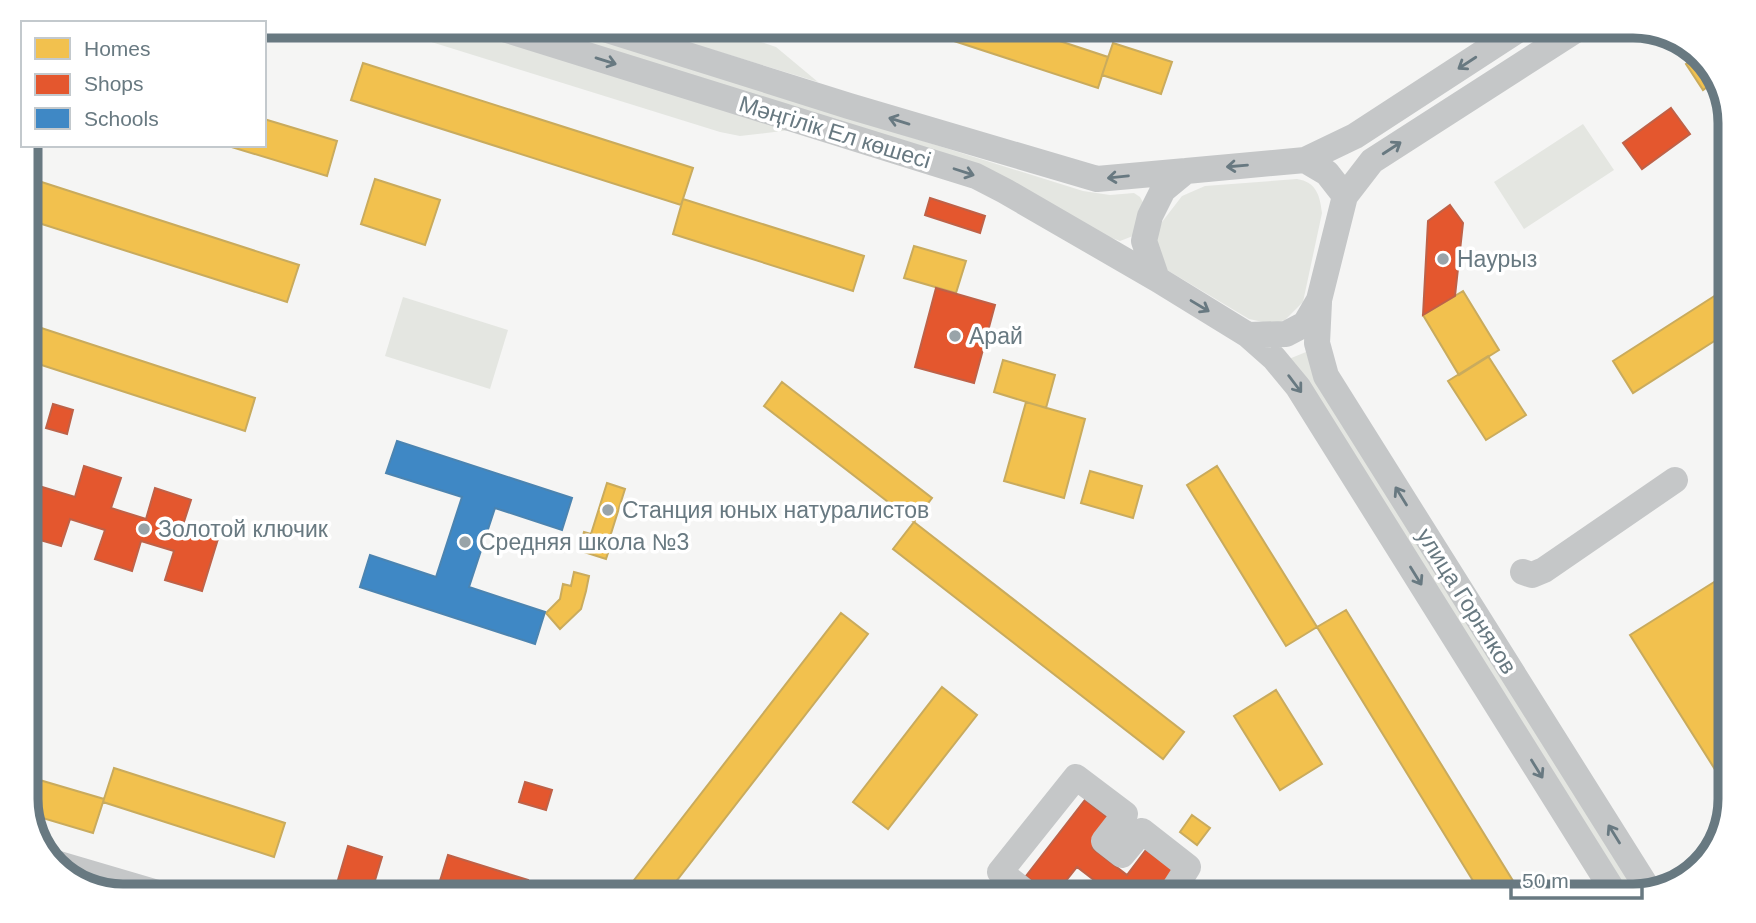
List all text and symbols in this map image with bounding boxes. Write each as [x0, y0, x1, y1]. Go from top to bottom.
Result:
legend [21, 21, 266, 147]
text: Homes [84, 37, 151, 60]
one-way arrow [595, 56, 617, 68]
one-way arrow [1458, 56, 1477, 71]
text: Shops [84, 72, 144, 95]
street label: Мәңгілік Ел көшесі [736, 90, 934, 174]
text: Schools [84, 107, 159, 130]
one-way arrow [888, 113, 910, 126]
one-way arrow [1382, 141, 1401, 156]
one-way arrow [1227, 160, 1249, 173]
one-way arrow [953, 167, 975, 180]
one-way arrow [1107, 171, 1130, 184]
place label: Наурыз [1457, 246, 1537, 272]
marker: Наурыз [1435, 251, 1451, 267]
one-way arrow [1190, 298, 1209, 313]
place label: Арай [969, 323, 1023, 349]
marker: Арай [947, 328, 963, 344]
one-way arrow [1287, 374, 1302, 393]
one-way arrow [1394, 487, 1408, 507]
place label: Станция юных натуралистов [622, 497, 929, 523]
marker: Станция юных натуралистов [600, 502, 616, 518]
place label: Золотой ключик [158, 516, 329, 542]
marker: Золотой ключик [136, 521, 152, 537]
street label: улица Горняков [1412, 523, 1522, 679]
place label: Средняя школа №3 [479, 529, 689, 555]
marker: Средняя школа №3 [457, 534, 473, 550]
one-way arrow [1410, 566, 1424, 586]
one-way arrow [1529, 759, 1544, 778]
one-way arrow [1606, 825, 1621, 844]
scale bar [1511, 856, 1642, 900]
text: 50 m [1522, 869, 1569, 892]

